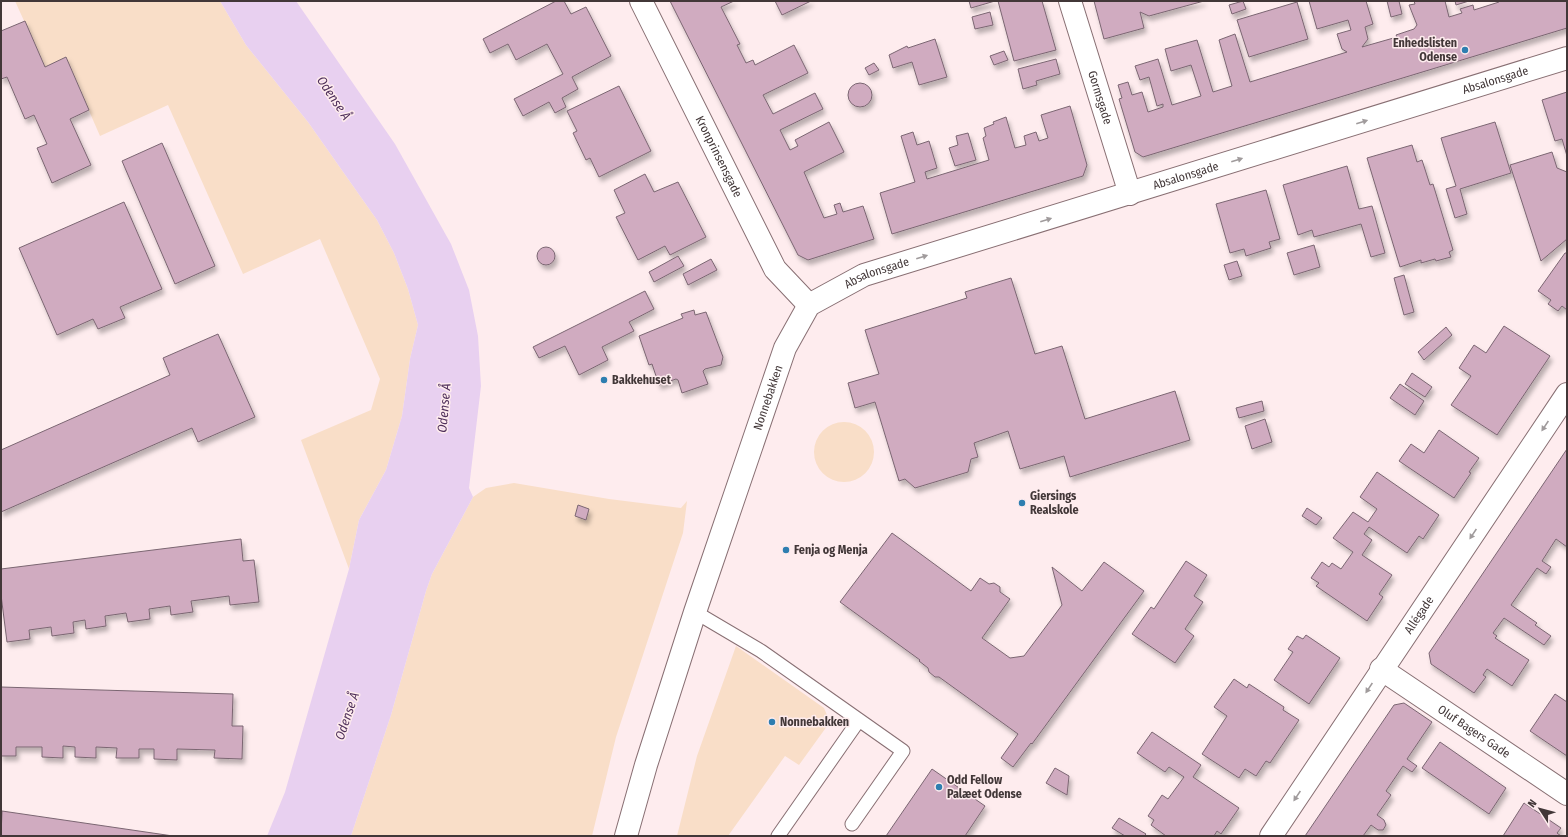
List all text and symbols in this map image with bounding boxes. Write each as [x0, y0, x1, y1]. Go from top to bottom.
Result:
place label: Enhedslisten Odense [1393, 36, 1457, 64]
marker: Enhedslisten Odense [1460, 45, 1470, 55]
street label: Absalonsgade [1461, 63, 1530, 97]
street label: Gormsgade [1085, 69, 1115, 126]
water label: Odense Å [314, 73, 355, 123]
street label: Kronprinsensgade [693, 114, 745, 200]
one-way arrow [1356, 119, 1368, 125]
one-way arrow [1232, 157, 1244, 163]
street label: Absalonsgade [1151, 159, 1220, 192]
one-way arrow [1041, 216, 1053, 222]
street label: Absalonsgade [842, 254, 911, 291]
one-way arrow [916, 254, 928, 260]
street label: Nonnebakken [751, 363, 786, 432]
place label: Bakkehuset [612, 373, 672, 387]
marker: Bakkehuset [599, 375, 609, 385]
water label: Odense Å [433, 382, 454, 433]
one-way arrow [1541, 421, 1549, 431]
place label: Giersings Realskole [1030, 489, 1079, 517]
marker: Giersings Realskole [1017, 498, 1027, 508]
one-way arrow [1469, 528, 1476, 539]
place label: Fenja og Menja [794, 543, 868, 557]
marker: Fenja og Menja [781, 545, 791, 555]
street label: Allégade [1401, 593, 1437, 636]
one-way arrow [1365, 683, 1373, 693]
water label: Odense Å [331, 690, 362, 742]
street label: Oluf Bagers Gade [1435, 702, 1513, 761]
place label: Nonnebakken [780, 715, 849, 729]
marker: Nonnebakken [767, 717, 777, 727]
place label: Odd Fellow Palæet Odense [947, 773, 1022, 801]
marker: Odd Fellow Palæet Odense [934, 782, 944, 792]
north arrow [1520, 789, 1560, 829]
one-way arrow [1293, 791, 1301, 801]
text: N [1525, 797, 1540, 810]

